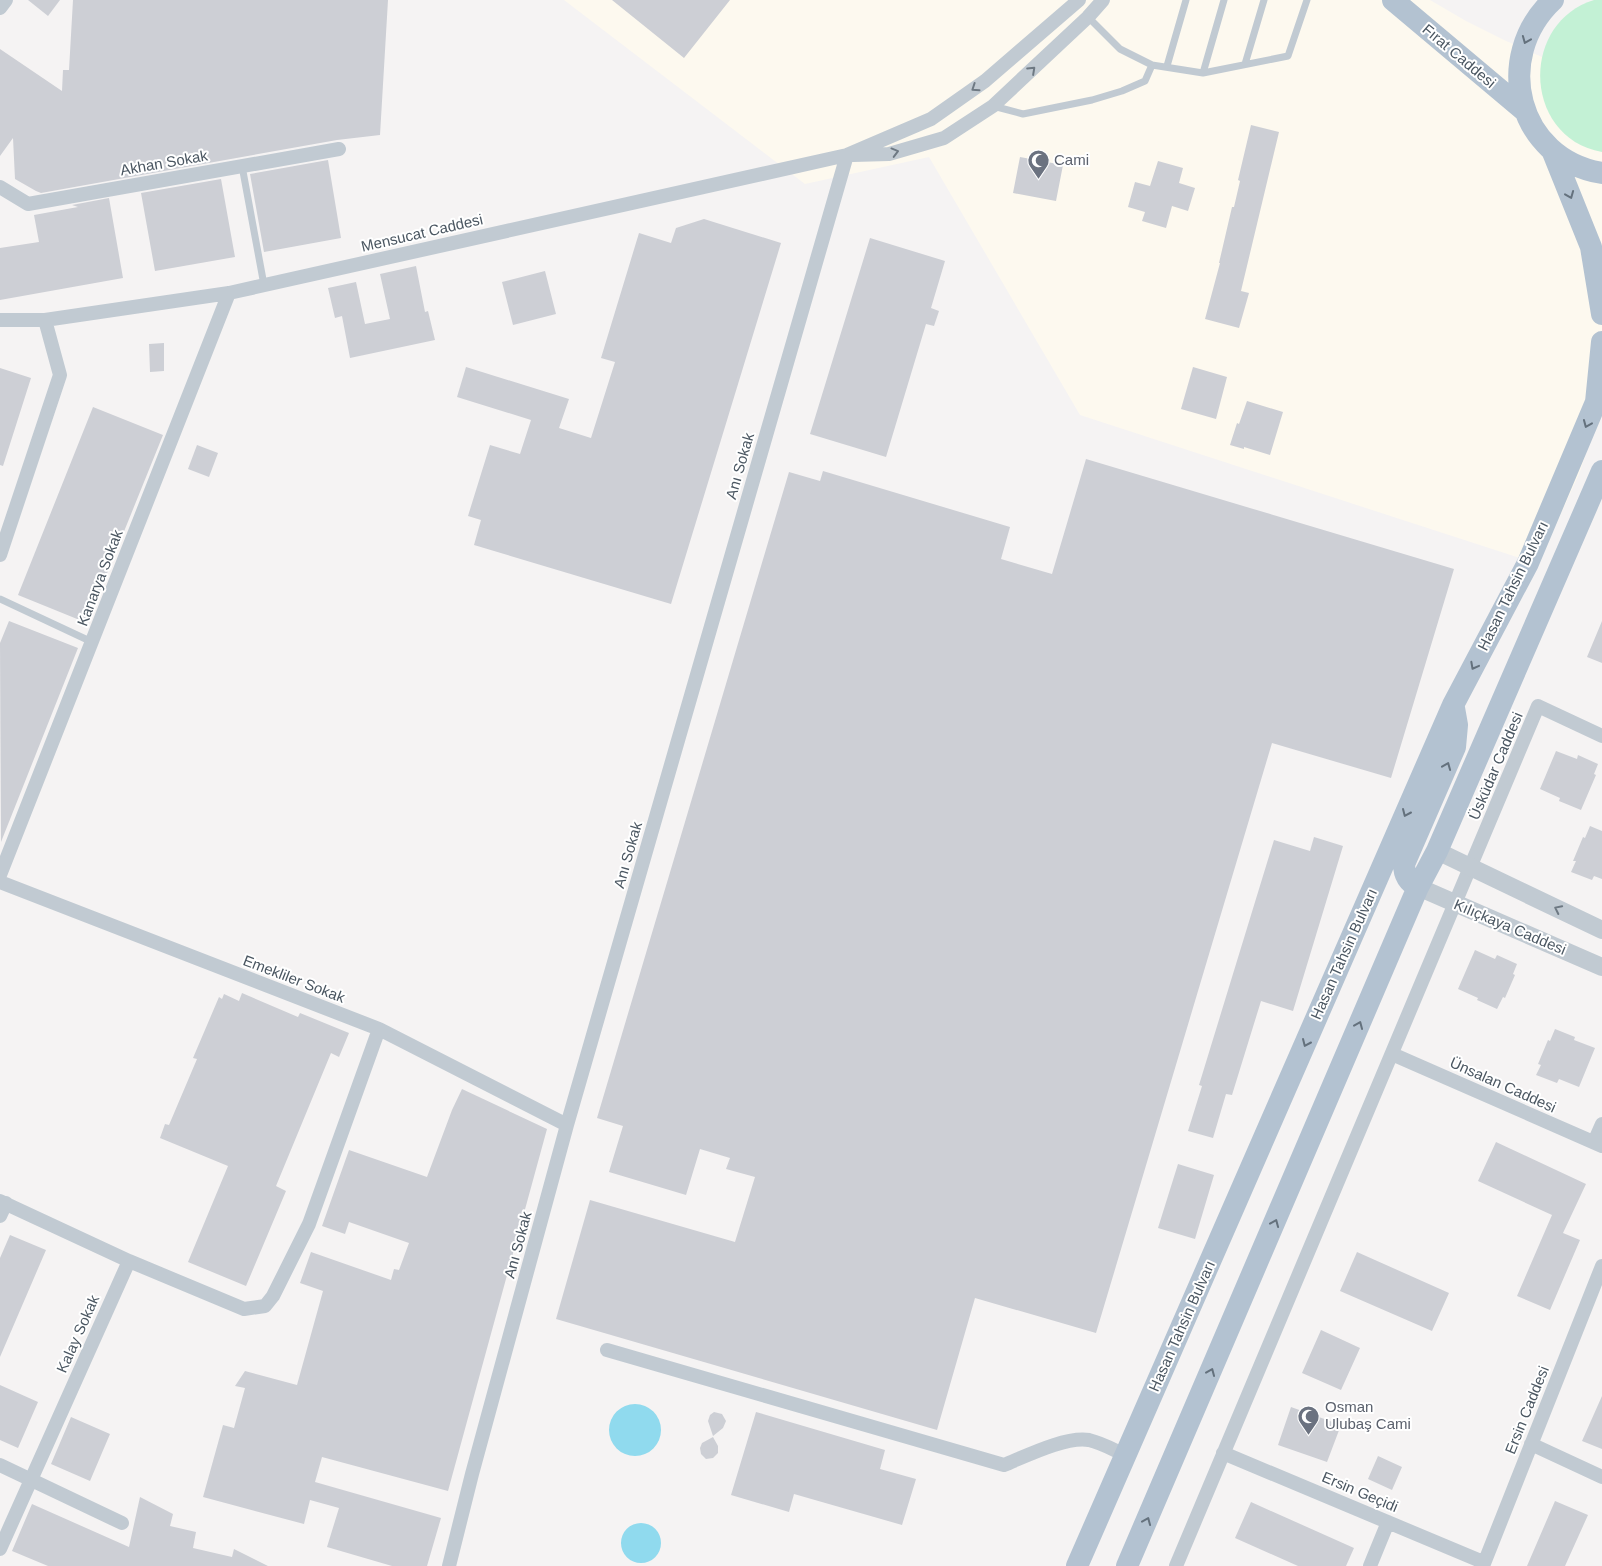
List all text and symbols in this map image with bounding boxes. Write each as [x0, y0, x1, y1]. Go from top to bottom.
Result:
street label: Fırat Caddesi [1419, 20, 1499, 91]
one-way arrow [1521, 35, 1532, 44]
one-way arrow [1026, 67, 1035, 76]
one-way arrow [971, 82, 981, 91]
street label: Akhan Sokak [119, 146, 209, 179]
one-way arrow [891, 147, 900, 158]
mosque icon: Cami [1026, 148, 1050, 179]
place label: Cami [1054, 151, 1089, 168]
one-way arrow [1564, 190, 1574, 199]
street label: Mensucat Caddesi [359, 210, 484, 255]
one-way arrow [1582, 419, 1593, 428]
street label: Anı Sokak [722, 430, 757, 501]
street label: Hasan Tahsin Bulvarı [1474, 518, 1551, 653]
street label: Kanarya Sokak [73, 527, 126, 628]
one-way arrow [1470, 661, 1480, 670]
street label: Üsküdar Caddesi [1465, 710, 1526, 822]
one-way arrow [1442, 763, 1452, 771]
one-way arrow [1401, 808, 1412, 817]
street label: Anı Sokak [610, 819, 645, 890]
street label: Hasan Tahsin Bulvarı [1307, 886, 1380, 1022]
street label: Kılıçkaya Caddesi [1452, 895, 1569, 958]
one-way arrow [1554, 905, 1563, 915]
street label: Emekliler Sokak [241, 951, 348, 1006]
one-way arrow [1353, 1021, 1364, 1030]
one-way arrow [1301, 1038, 1312, 1047]
street label: Ünsalan Caddesi [1448, 1054, 1559, 1116]
street label: Anı Sokak [500, 1209, 535, 1280]
one-way arrow [1269, 1219, 1279, 1227]
street label: Hasan Tahsin Bulvarı [1145, 1258, 1218, 1394]
street label: Kalay Sokak [53, 1292, 102, 1375]
street label: Ersin Caddesi [1501, 1363, 1552, 1456]
one-way arrow [1204, 1368, 1215, 1377]
place label: Osman Ulubaş Cami [1325, 1398, 1411, 1432]
mosque icon: Osman Ulubaş Cami [1297, 1404, 1321, 1435]
street label: Ersin Geçidi [1320, 1468, 1401, 1515]
one-way arrow [1140, 1517, 1151, 1526]

